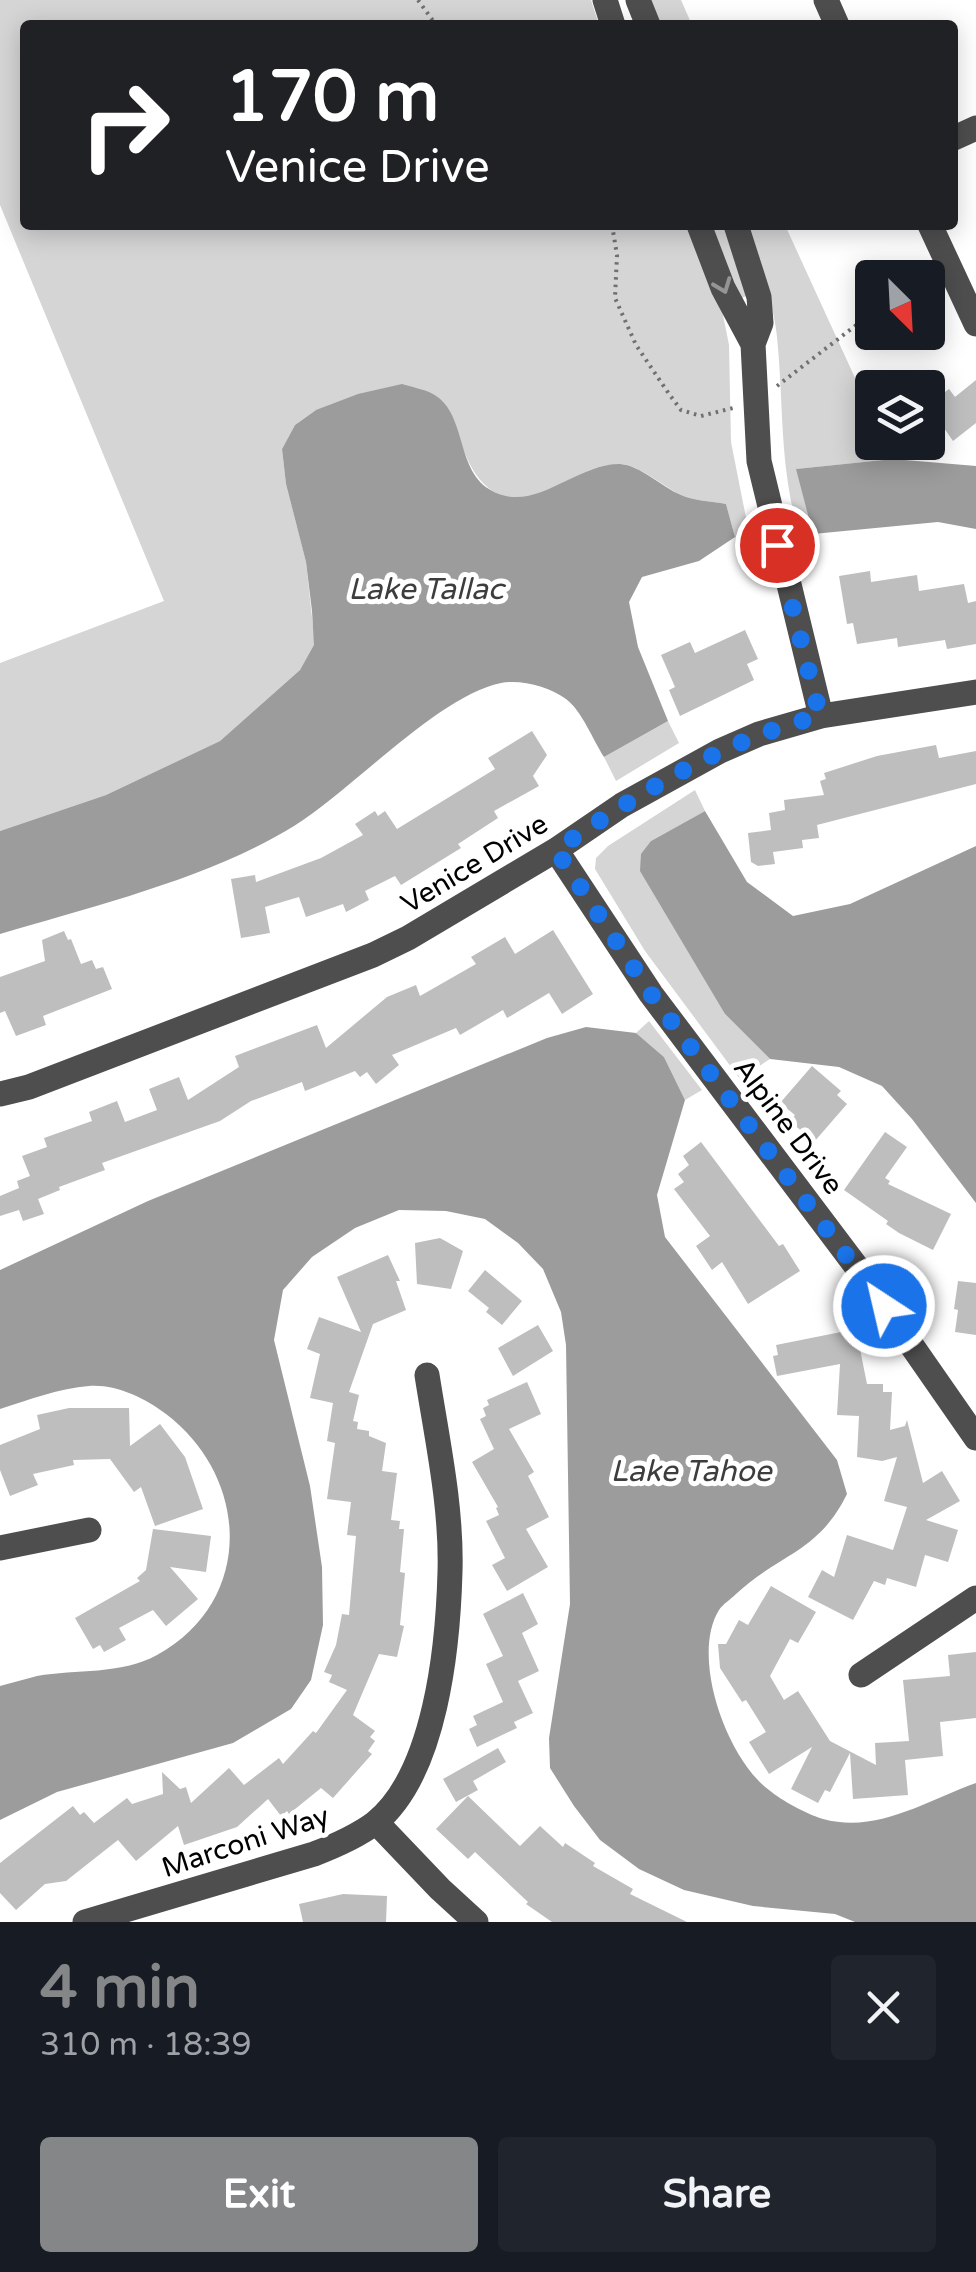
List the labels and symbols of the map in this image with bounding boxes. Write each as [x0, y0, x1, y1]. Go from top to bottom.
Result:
north arrow [855, 260, 945, 350]
one-way arrow [711, 276, 731, 294]
pin [735, 503, 820, 588]
water label: Lake Tallac [348, 571, 507, 608]
street label: Venice Drive [395, 807, 554, 921]
street label: Alpine Drive [726, 1052, 850, 1201]
position arrow [832, 1254, 936, 1358]
water label: Lake Tahoe [610, 1453, 774, 1490]
street label: Marconi Way [157, 1799, 333, 1885]

